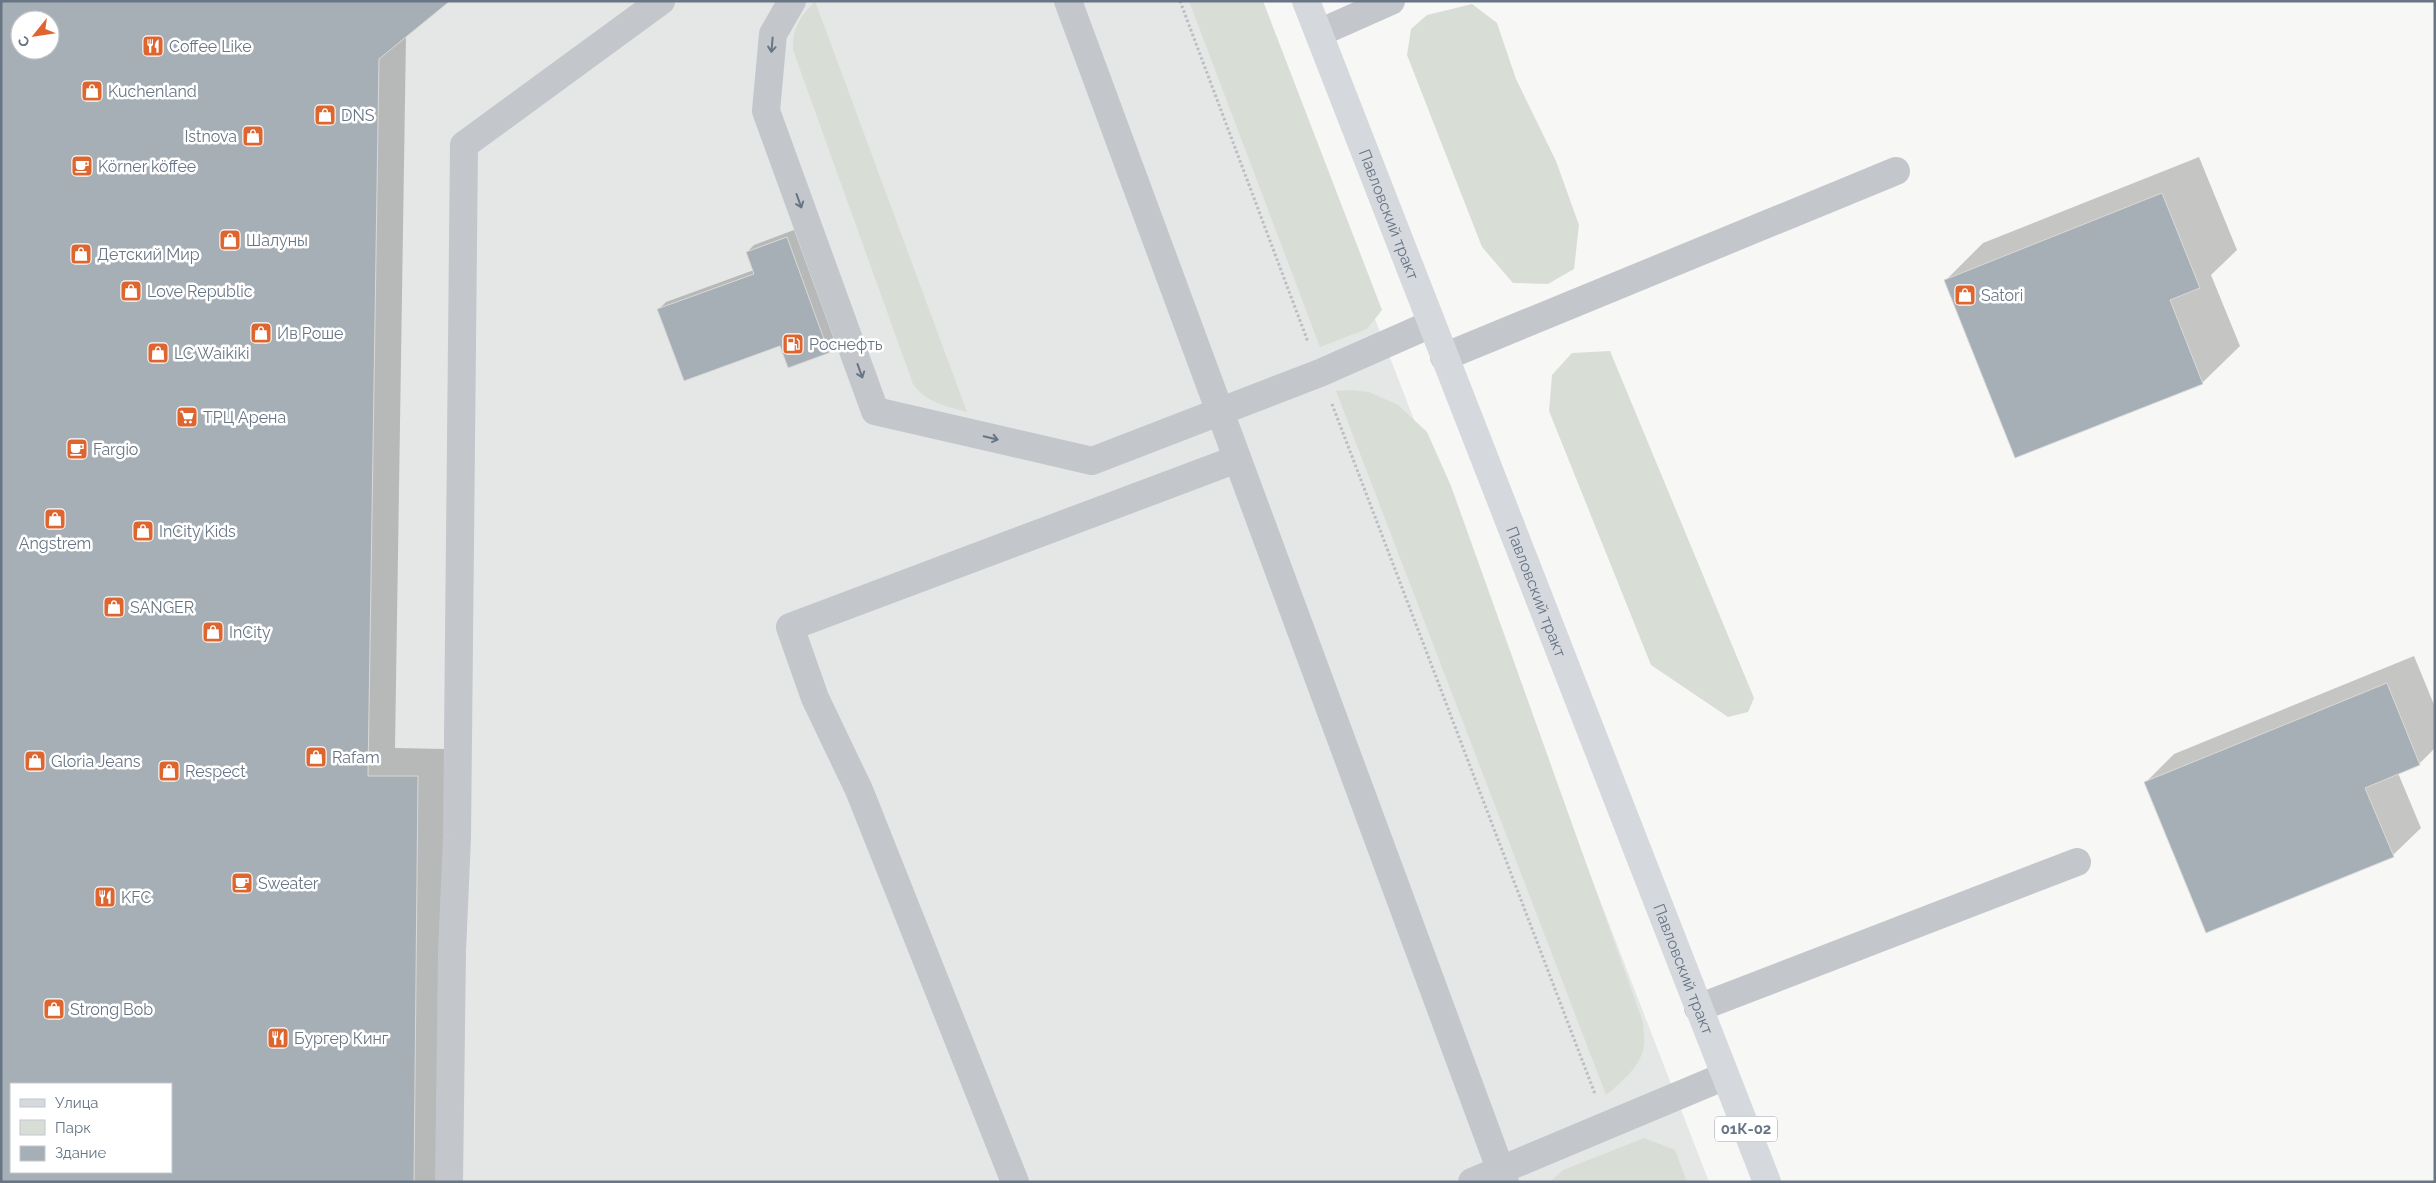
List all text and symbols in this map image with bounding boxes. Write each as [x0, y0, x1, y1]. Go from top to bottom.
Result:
north arrow [10, 10, 60, 60]
text: С [14, 33, 33, 50]
restaurant icon: Coffee Like [141, 34, 165, 58]
one-way arrow [767, 36, 777, 52]
place label: Coffee Like [169, 37, 252, 56]
shop icon: Kuchenland [80, 79, 104, 103]
place label: Kuchenland [108, 82, 197, 101]
shop icon: DNS [313, 103, 337, 127]
place label: DNS [341, 106, 375, 125]
shop icon: Istnova [241, 124, 265, 148]
place label: Istnova [184, 127, 237, 146]
street label: Павловский тракт [1355, 147, 1423, 283]
cafe icon: Körner köffee [70, 154, 94, 178]
place label: Körner köffee [98, 157, 196, 176]
one-way arrow [795, 193, 804, 209]
shop icon: Шалуны [218, 228, 242, 252]
place label: Шалуны [246, 231, 308, 250]
shop icon: Детский Мир [69, 242, 93, 266]
place label: Детский Мир [97, 245, 200, 264]
shop icon: Love Republic [119, 279, 143, 303]
place label: Love Republic [147, 282, 253, 301]
shop icon: Satori [1953, 283, 1977, 307]
place label: Satori [1981, 286, 2023, 305]
shop icon: Ив Роше [249, 321, 273, 345]
place label: Ив Роше [277, 324, 343, 343]
fuel station icon: Роснефть [781, 332, 805, 356]
place label: Роснефть [809, 335, 883, 354]
shop icon: LC Waikiki [146, 341, 170, 365]
place label: LC Waikiki [174, 344, 249, 363]
one-way arrow [856, 362, 865, 378]
supermarket icon: ТРЦ Арена [175, 405, 199, 429]
place label: ТРЦ Арена [203, 408, 286, 427]
one-way arrow [982, 434, 998, 443]
cafe icon: Fargio [65, 437, 89, 461]
place label: Fargio [93, 440, 138, 459]
shop icon: Angstrem [43, 507, 67, 531]
shop icon: InCity Kids [131, 519, 155, 543]
place label: InCity Kids [159, 522, 236, 541]
street label: Павловский тракт [1502, 524, 1570, 660]
place label: Angstrem [19, 534, 91, 553]
shop icon: SANGER [102, 595, 126, 619]
place label: SANGER [130, 598, 194, 617]
shop icon: InCity [201, 620, 225, 644]
place label: InCity [229, 623, 271, 642]
shop icon: Rafam [304, 745, 328, 769]
place label: Rafam [332, 748, 380, 767]
shop icon: Gloria Jeans [23, 749, 47, 773]
place label: Gloria Jeans [51, 752, 141, 771]
shop icon: Respect [157, 759, 181, 783]
place label: Respect [185, 762, 246, 781]
cafe icon: Sweater [230, 871, 254, 895]
place label: Sweater [258, 874, 319, 893]
restaurant icon: KFC [93, 885, 117, 909]
place label: KFC [121, 888, 151, 907]
street label: Павловский тракт [1649, 901, 1717, 1037]
shop icon: Strong Bob [42, 997, 66, 1021]
place label: Strong Bob [70, 1000, 153, 1019]
restaurant icon: Бургер Кинг [266, 1026, 290, 1050]
place label: Бургер Кинг [294, 1029, 389, 1048]
legend [10, 1083, 172, 1173]
text: Улица [55, 1094, 99, 1112]
road number: 01К-02 [1715, 1116, 1777, 1142]
text: Парк [55, 1119, 91, 1137]
text: Здание [55, 1144, 107, 1162]

